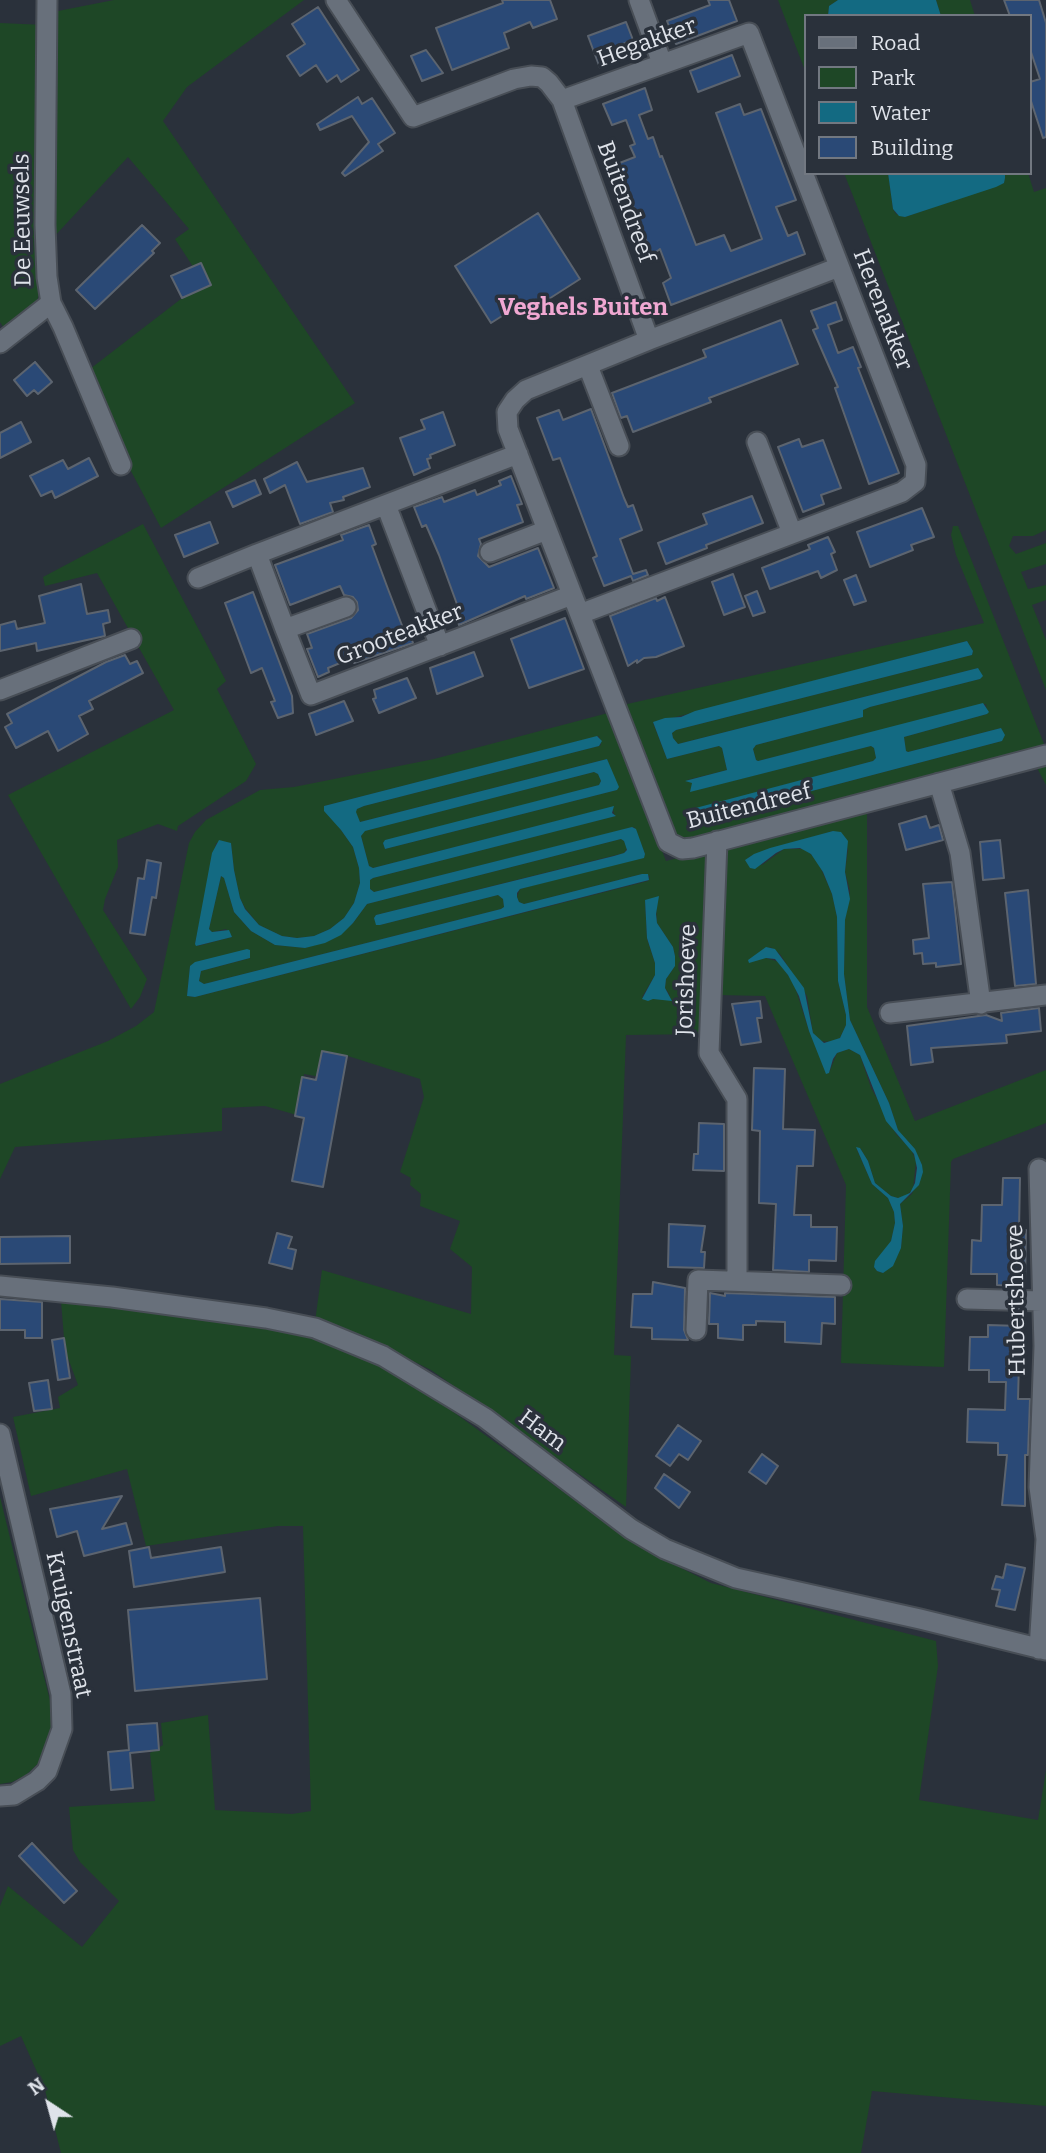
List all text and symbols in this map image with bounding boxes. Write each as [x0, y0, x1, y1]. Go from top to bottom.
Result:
street label: Hegakker [594, 12, 700, 74]
legend [804, 14, 1032, 175]
text: Road [871, 30, 920, 56]
text: Park [871, 65, 915, 91]
text: Water [871, 100, 930, 126]
text: Building [871, 135, 953, 161]
street label: Buitendreef [590, 138, 660, 266]
street label: De Eeuwsels [8, 153, 38, 287]
street label: Herenakker [846, 246, 918, 374]
district label: Veghels Buiten [498, 294, 668, 322]
street label: Grooteakker [333, 598, 467, 672]
street label: Buitendreef [684, 778, 814, 836]
street label: Jorishoeve [671, 923, 703, 1037]
street label: Hubertshoeve [1002, 1224, 1032, 1376]
street label: Ham [513, 1404, 571, 1458]
street label: Kruigenstraat [39, 1549, 97, 1701]
north arrow [14, 2069, 84, 2139]
text: N [24, 2073, 49, 2100]

